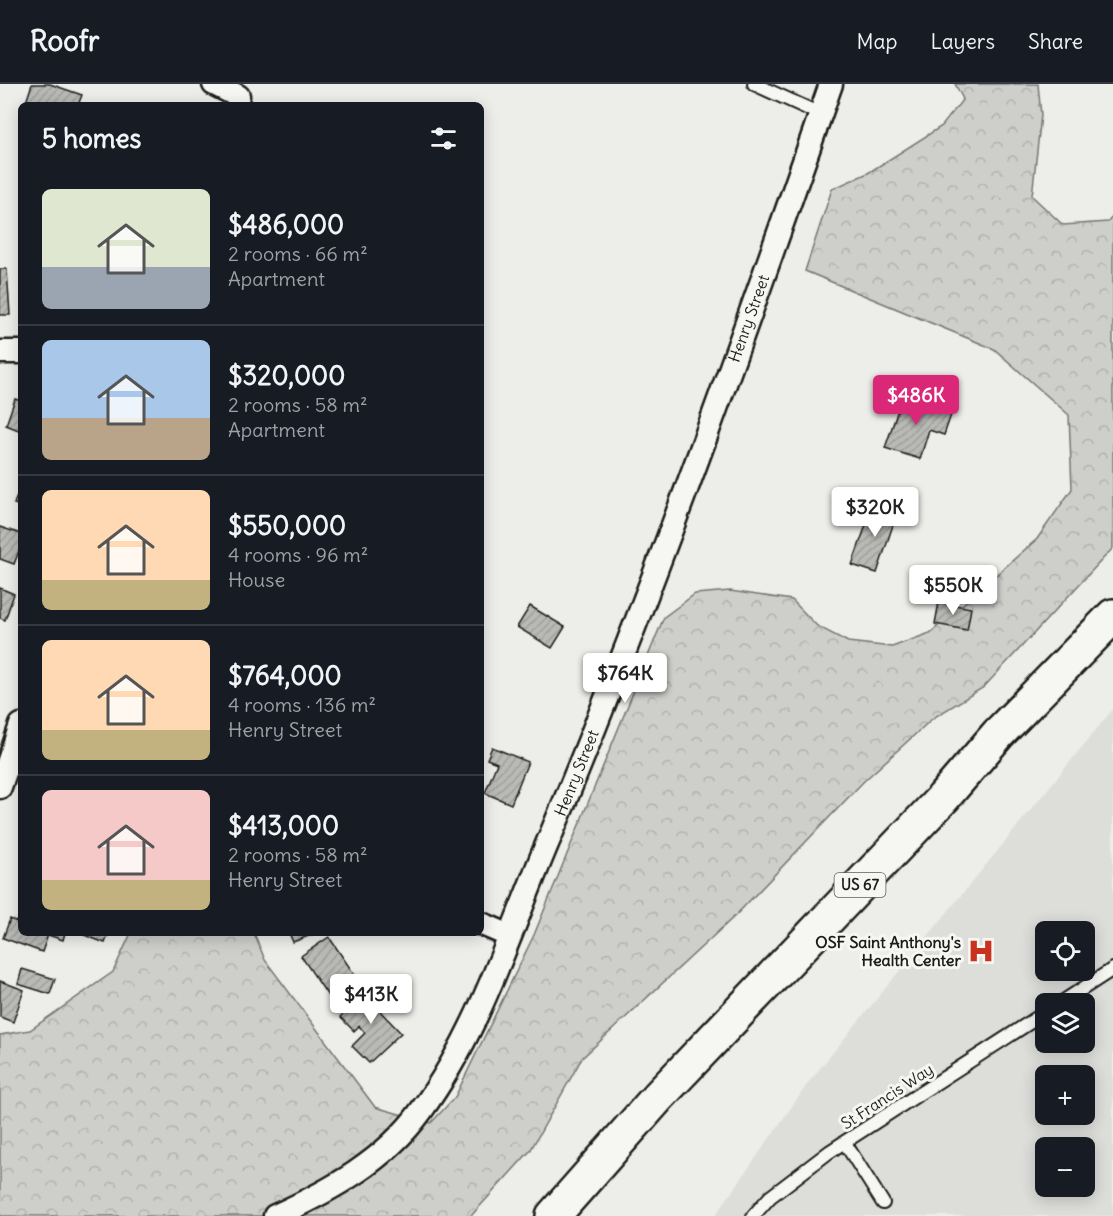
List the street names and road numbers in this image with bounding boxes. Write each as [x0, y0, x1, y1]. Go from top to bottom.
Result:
street label: Henry Street [724, 271, 774, 365]
street label: Henry Street [550, 726, 603, 819]
road number: US 67 [834, 873, 886, 897]
street label: St Francis Way [837, 1059, 937, 1133]

